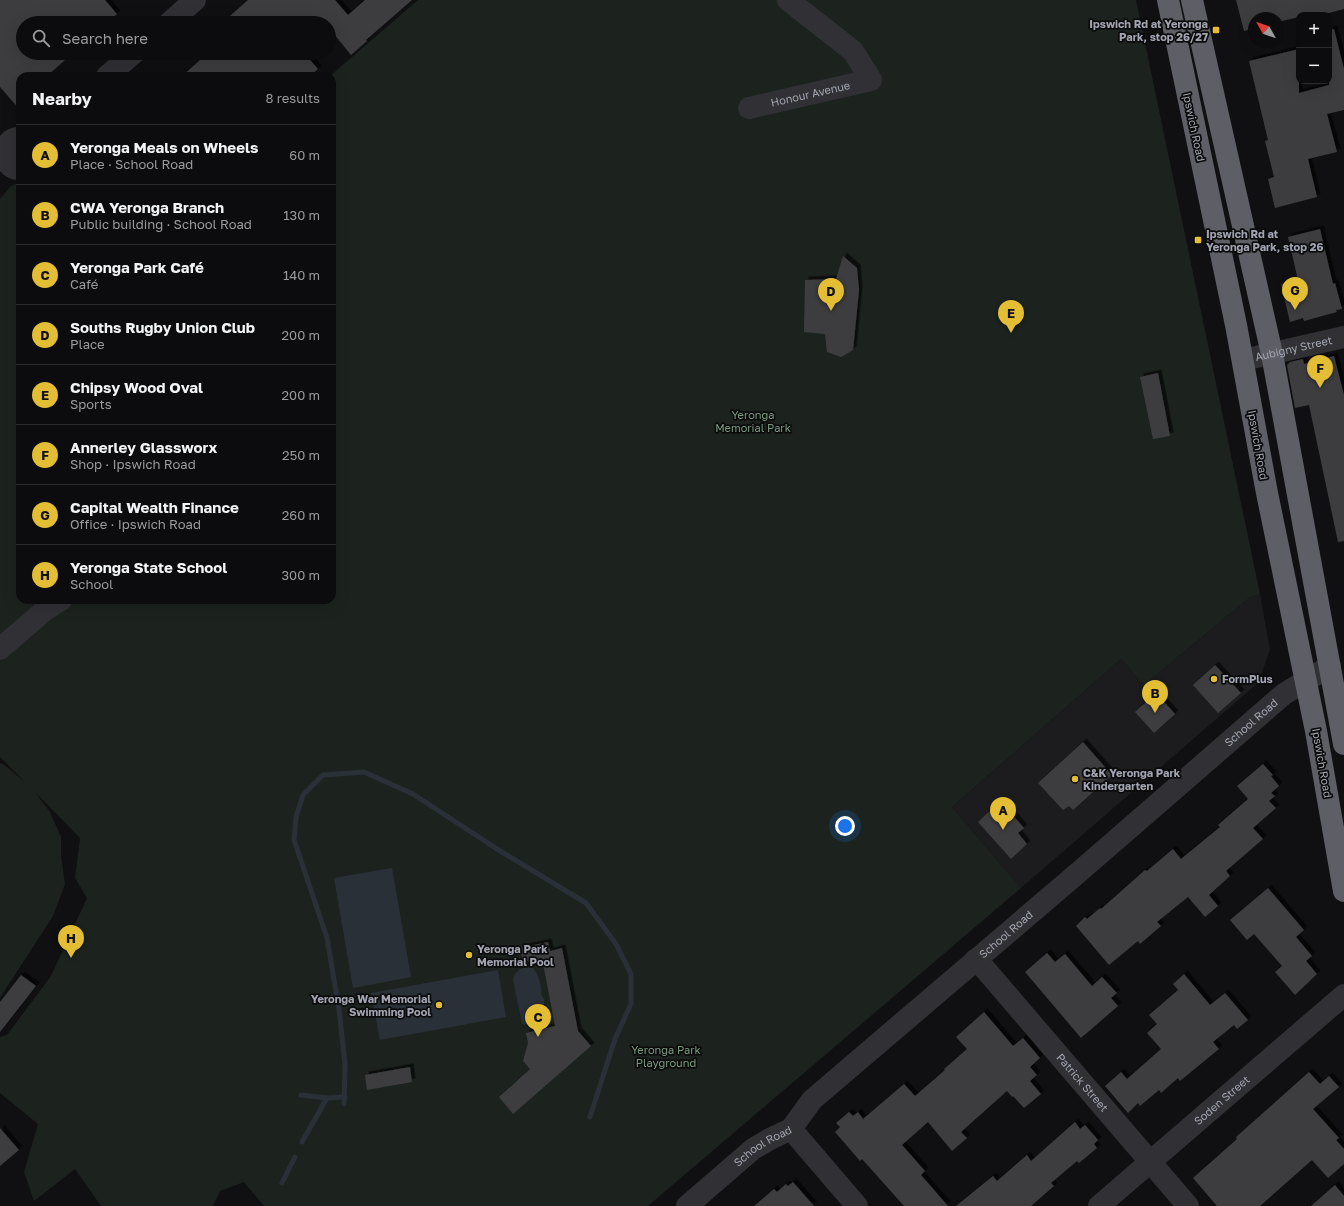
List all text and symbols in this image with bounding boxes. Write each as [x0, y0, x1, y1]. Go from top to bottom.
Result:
north arrow [1248, 12, 1284, 48]
map controls [1296, 12, 1332, 84]
button: + [1296, 12, 1332, 48]
search box [16, 16, 336, 60]
place label: Ipswich Rd at Yeronga Park, stop 26/27 [1089, 17, 1208, 43]
marker: Ipswich Rd at Yeronga Park, stop 26/27 [1211, 25, 1221, 35]
icon: search [30, 27, 52, 49]
text: Search here [62, 29, 148, 47]
button: − [1296, 48, 1332, 84]
street label: Honour Avenue [769, 78, 851, 109]
text: Nearby [32, 88, 92, 109]
text: 8 results [266, 90, 320, 106]
street label: Ipswich Road [1181, 91, 1208, 163]
text: Yeronga Meals on Wheels [70, 138, 258, 156]
text: A [40, 147, 50, 163]
text: 60 m [289, 147, 320, 163]
text: Place · School Road [70, 156, 193, 172]
text: CWA Yeronga Branch [70, 198, 224, 216]
text: B [40, 207, 50, 223]
text: 130 m [283, 207, 320, 223]
text: Public building · School Road [70, 216, 252, 232]
place label: Ipswich Rd at Yeronga Park, stop 26 [1206, 227, 1323, 253]
marker: Ipswich Rd at Yeronga Park, stop 26 [1193, 235, 1203, 245]
text: Yeronga Park Café [70, 258, 204, 276]
text: C [40, 267, 50, 283]
text: 140 m [283, 267, 320, 283]
text: Café [70, 276, 98, 292]
pin: G [1282, 277, 1308, 310]
pin: D [818, 278, 844, 311]
pin: E [998, 300, 1024, 333]
text: Souths Rugby Union Club [70, 318, 255, 336]
text: D [40, 327, 50, 343]
text: 200 m [282, 327, 320, 343]
street label: Aubigny Street [1254, 333, 1333, 363]
text: Place [70, 336, 105, 352]
pin: F [1307, 355, 1333, 388]
text: Chipsy Wood Oval [70, 378, 203, 396]
text: E [41, 387, 49, 403]
text: 200 m [282, 387, 320, 403]
text: Sports [70, 396, 112, 412]
park label: Yeronga Memorial Park [715, 408, 791, 434]
street label: Ipswich Road [1246, 409, 1271, 481]
text: Annerley Glassworx [70, 438, 217, 456]
text: F [41, 447, 49, 463]
text: 250 m [282, 447, 320, 463]
text: Shop · Ipswich Road [70, 456, 196, 472]
text: Capital Wealth Finance [70, 498, 239, 516]
text: G [40, 507, 50, 523]
text: 260 m [282, 507, 320, 523]
text: Office · Ipswich Road [70, 516, 201, 532]
text: Yeronga State School [70, 558, 227, 576]
text: H [40, 567, 50, 583]
text: 300 m [282, 567, 320, 583]
text: School [70, 576, 113, 592]
place label: FormPlus [1222, 672, 1273, 685]
marker: FormPlus [1209, 674, 1219, 684]
pin: B [1142, 680, 1168, 713]
street label: School Road [1221, 696, 1280, 749]
street label: Ipswich Road [1310, 727, 1335, 799]
place label: C&K Yeronga Park Kindergarten [1083, 766, 1181, 792]
marker: C&K Yeronga Park Kindergarten [1070, 774, 1080, 784]
pin: A [990, 797, 1016, 830]
your location [835, 816, 855, 836]
street label: School Road [976, 908, 1035, 960]
pin: H [58, 925, 84, 958]
place label: Yeronga Park Memorial Pool [477, 942, 554, 968]
marker: Yeronga Park Memorial Pool [464, 950, 474, 960]
place label: Yeronga War Memorial Swimming Pool [311, 992, 431, 1018]
marker: Yeronga War Memorial Swimming Pool [434, 1000, 444, 1010]
pin: C [525, 1004, 551, 1037]
park label: Yeronga Park Playground [631, 1043, 701, 1069]
street label: Patrick Street [1054, 1051, 1111, 1114]
street label: Soden Street [1191, 1072, 1252, 1127]
street label: School Road [731, 1123, 794, 1169]

